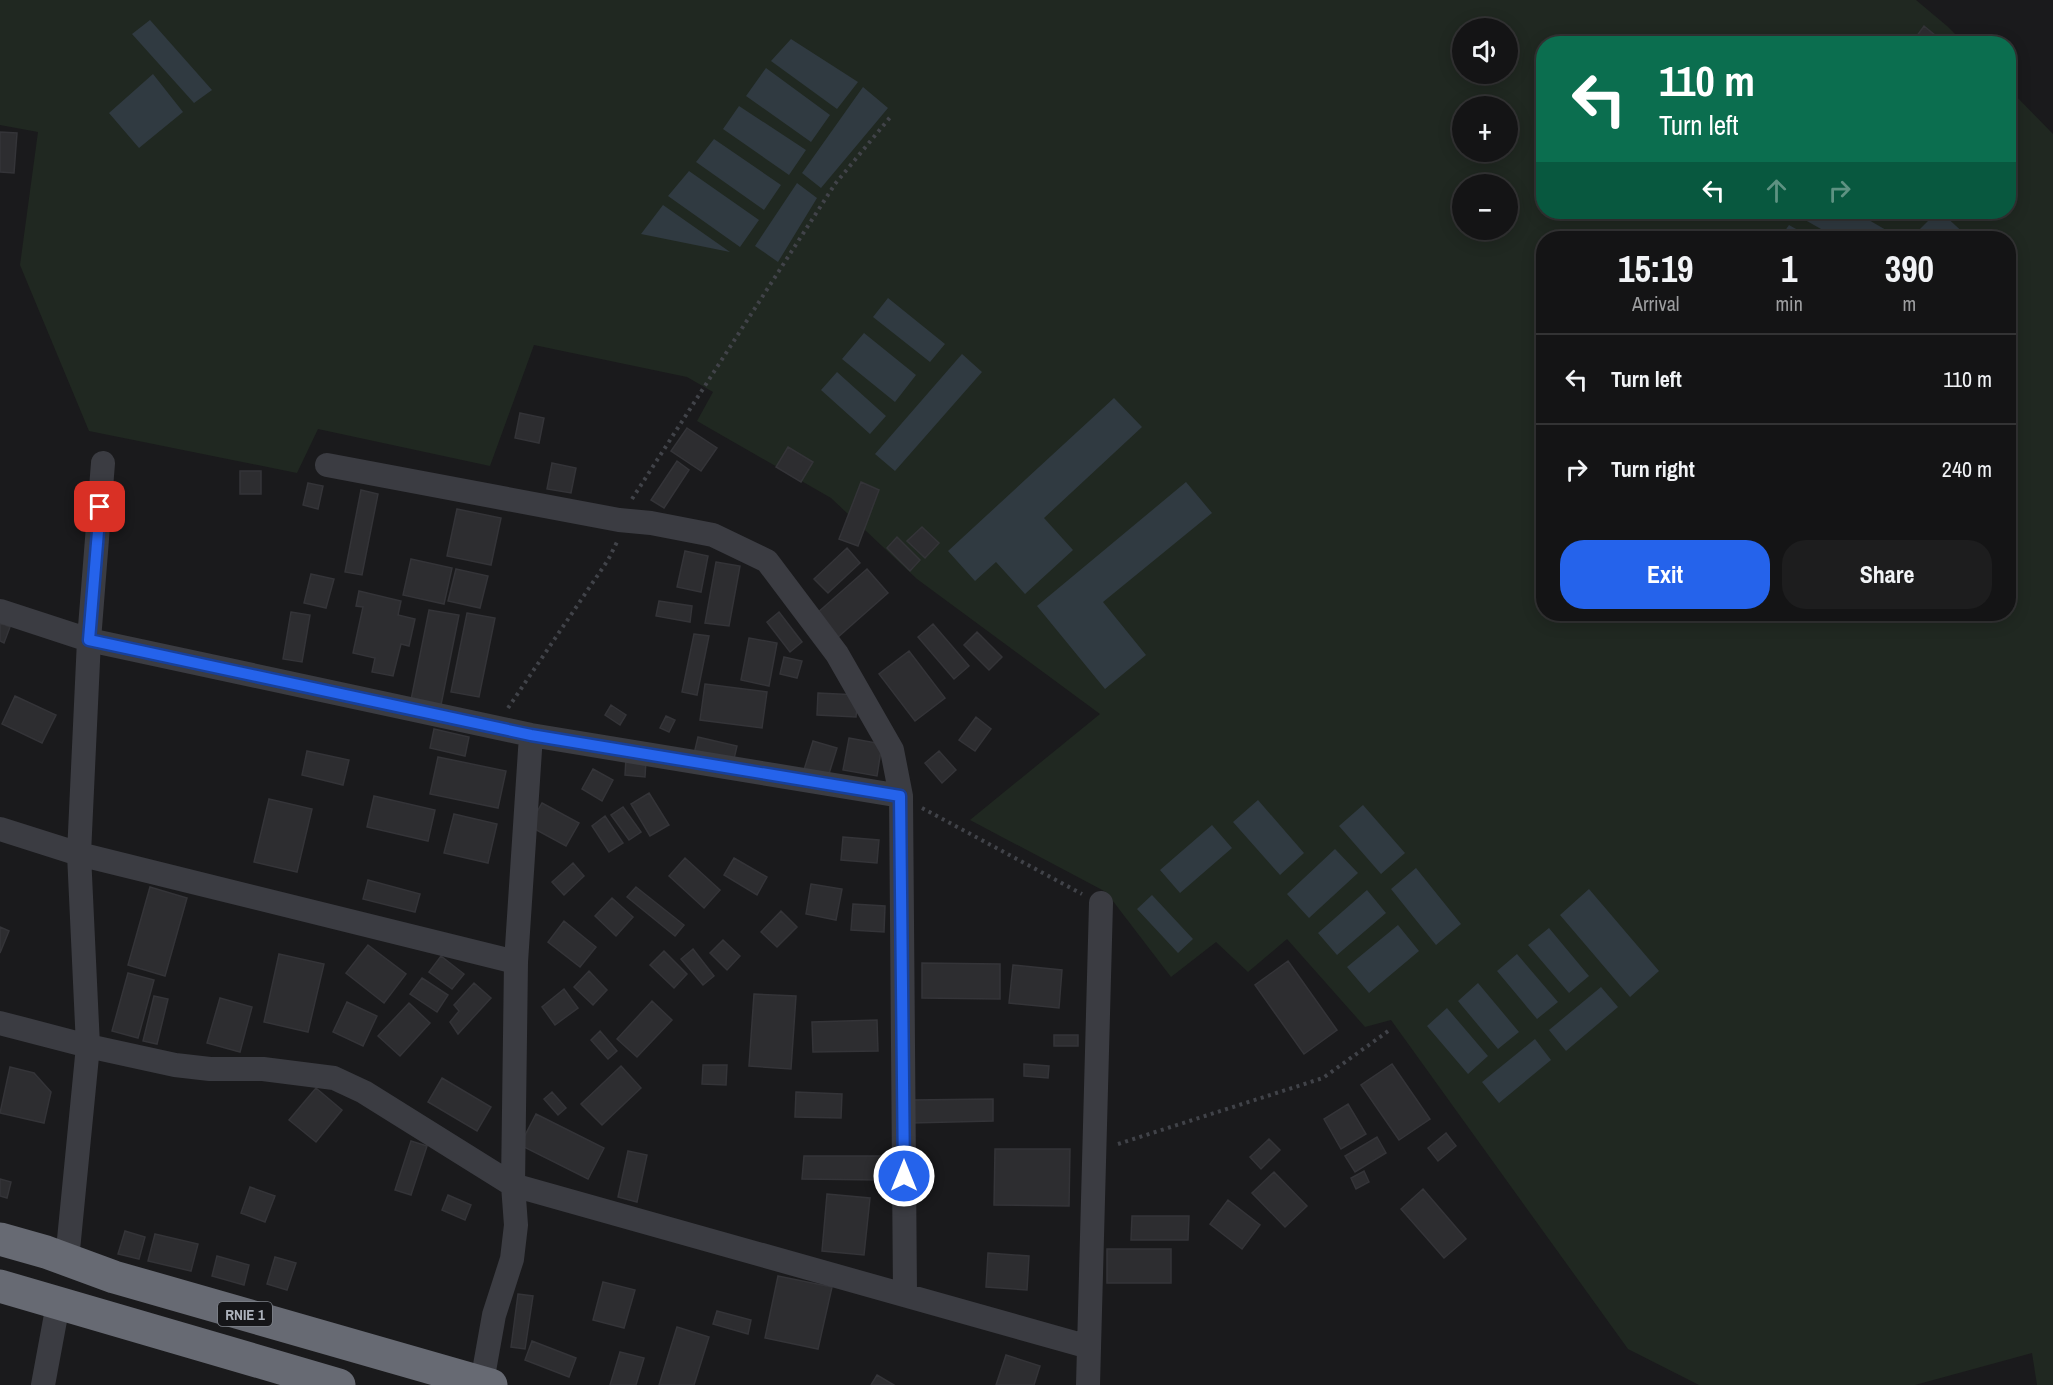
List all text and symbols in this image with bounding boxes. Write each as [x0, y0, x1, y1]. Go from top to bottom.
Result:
map controls [1452, 18, 1518, 240]
button: sound [1452, 18, 1518, 84]
text: 110 m [1659, 53, 1755, 109]
icon: left [1560, 60, 1638, 138]
button: + [1452, 96, 1518, 162]
text: Turn left [1659, 107, 1738, 143]
button: − [1452, 174, 1518, 240]
icon: left [1697, 174, 1730, 207]
icon: ahead [1760, 174, 1793, 207]
icon: right [1823, 174, 1856, 207]
text: 15:19 [1618, 245, 1693, 293]
text: 1 [1781, 245, 1797, 293]
text: 390 [1885, 245, 1934, 293]
text: Arrival [1632, 290, 1679, 317]
text: min [1775, 290, 1803, 317]
text: m [1903, 290, 1916, 317]
icon: left [1560, 363, 1593, 396]
text: Turn left [1611, 364, 1682, 394]
text: 110 m [1943, 364, 1992, 394]
icon: right [1560, 453, 1593, 486]
text: Turn right [1611, 454, 1695, 484]
text: 240 m [1942, 454, 1992, 484]
pin [74, 481, 125, 532]
icon: arrive [83, 490, 116, 523]
button: Exit [1560, 540, 1770, 609]
button: Share [1782, 540, 1992, 609]
position arrow [872, 1144, 936, 1208]
road number: RNIE 1 [218, 1302, 272, 1326]

